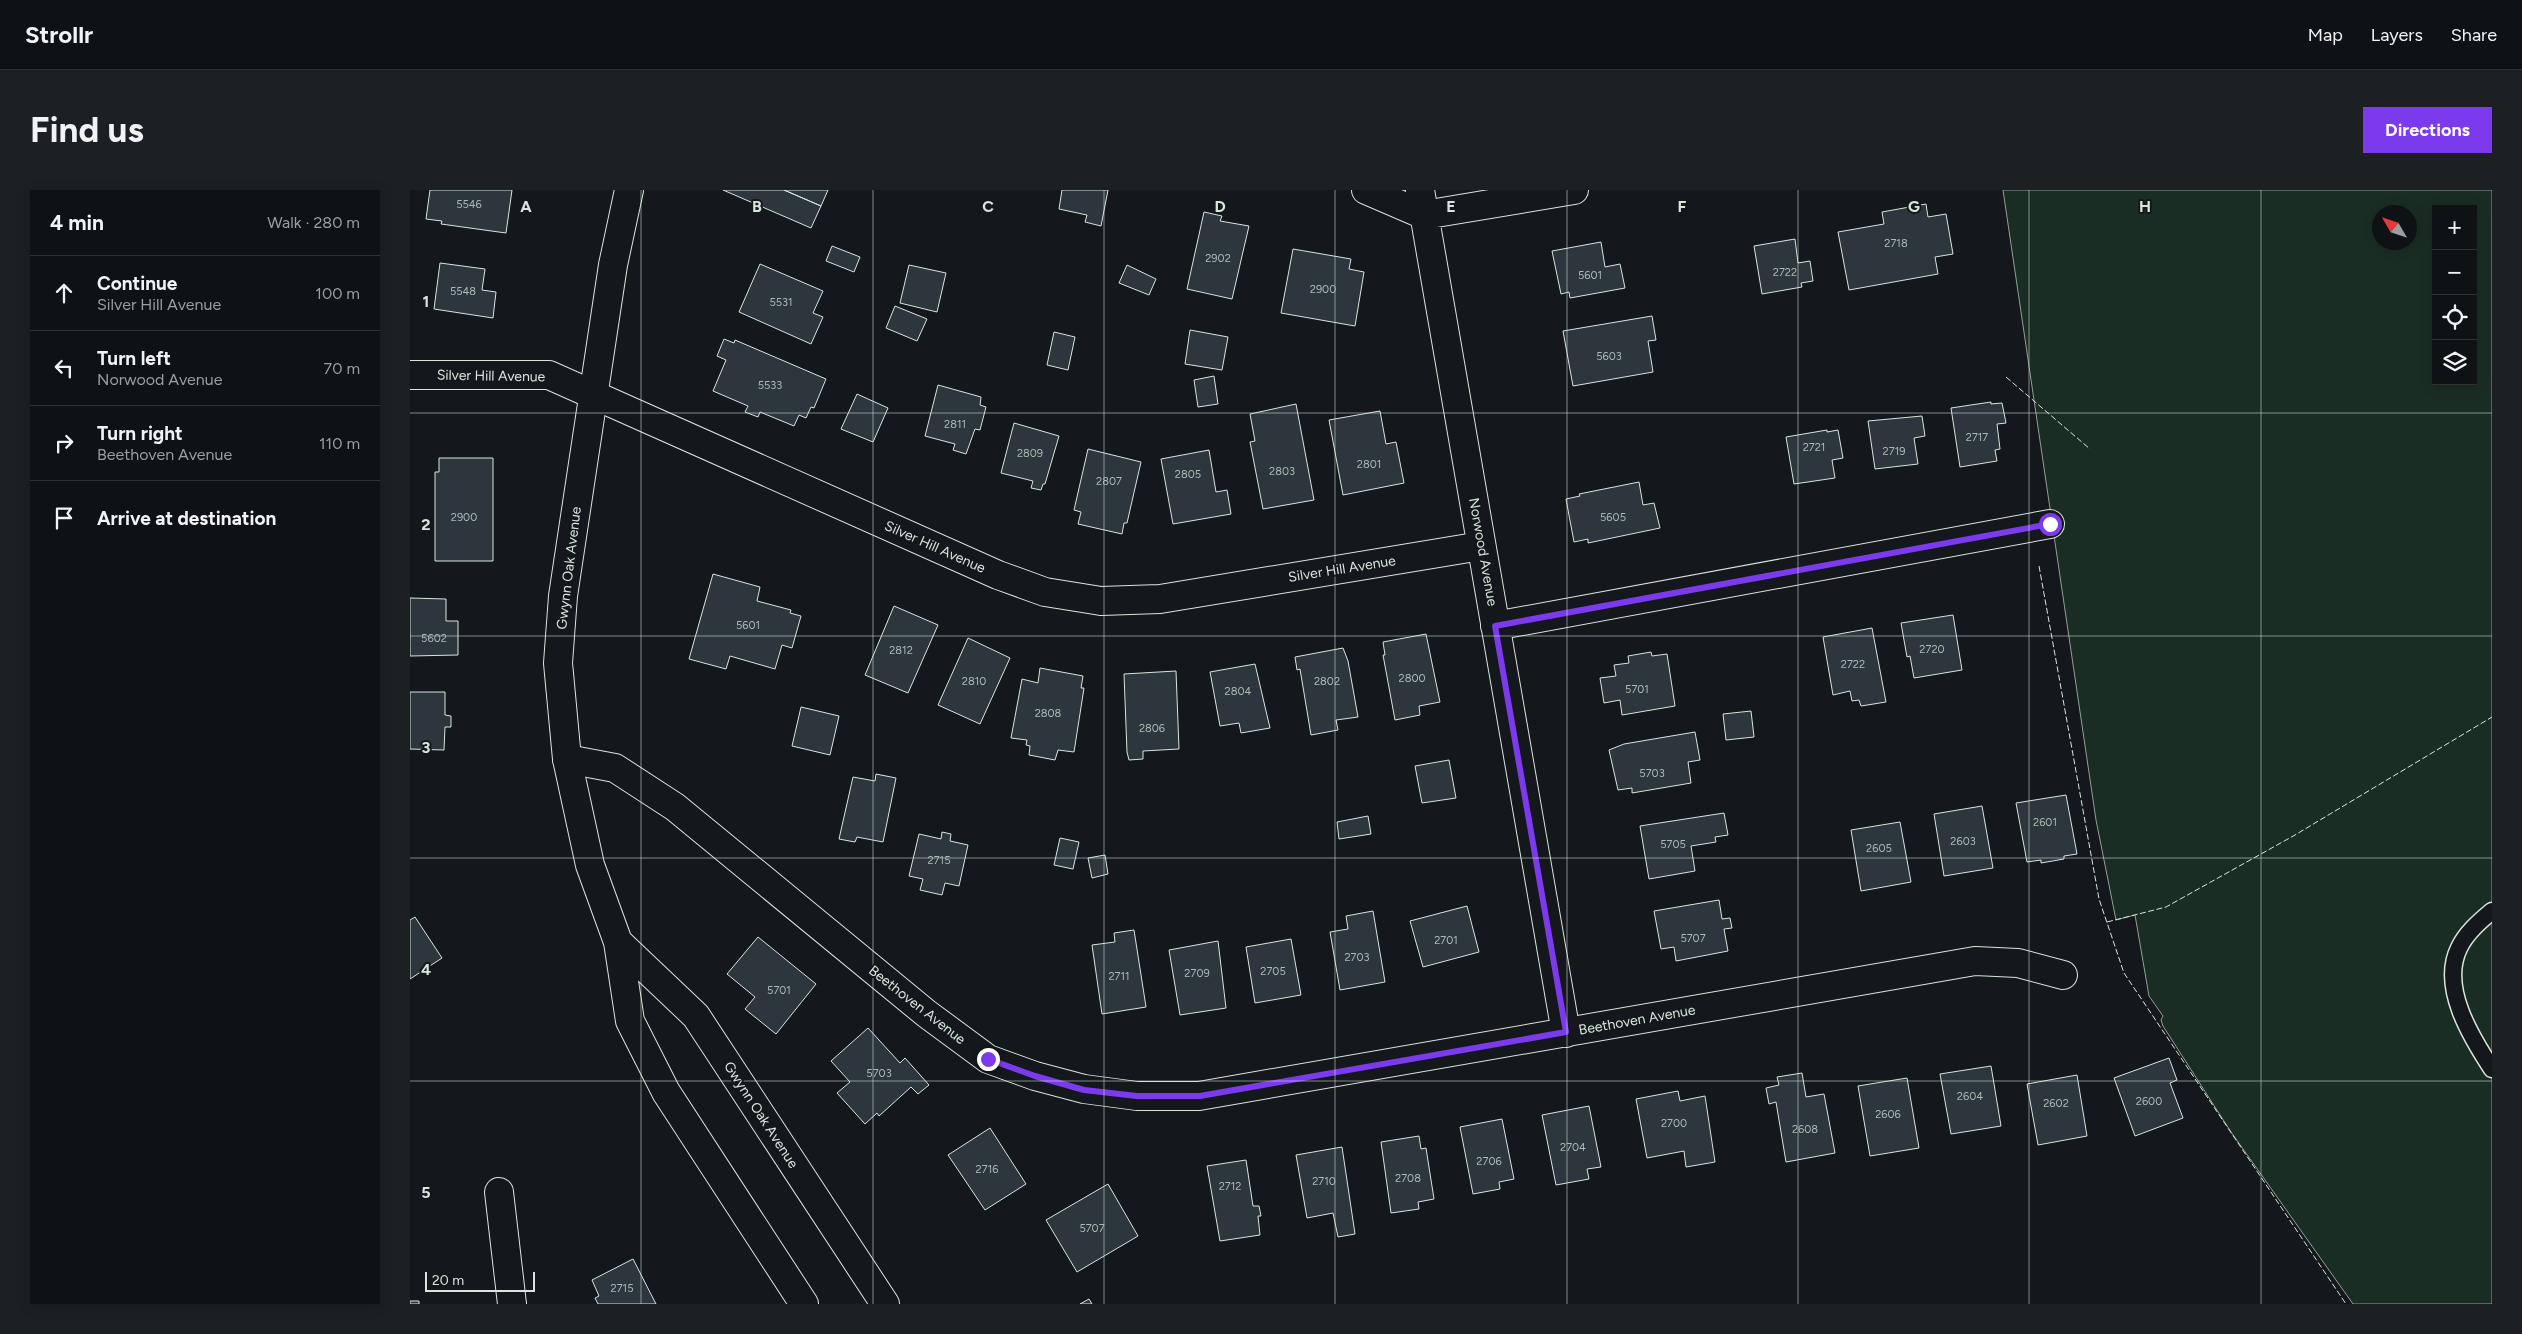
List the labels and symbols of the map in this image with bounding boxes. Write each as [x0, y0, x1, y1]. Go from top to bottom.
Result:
text: A [520, 197, 532, 216]
text: B [752, 197, 762, 216]
text: C [982, 197, 994, 216]
text: D [1214, 197, 1226, 216]
text: E [1446, 197, 1456, 216]
text: F [1678, 197, 1687, 216]
text: G [1908, 197, 1920, 216]
text: H [2139, 197, 2151, 216]
house number: 5546 [456, 198, 482, 211]
north arrow [2372, 205, 2417, 250]
house number: 2718 [1884, 237, 1908, 250]
house number: 2902 [1205, 252, 1231, 265]
house number: 2722 [1773, 266, 1797, 279]
house number: 5601 [1578, 269, 1602, 282]
house number: 2900 [1310, 283, 1336, 296]
house number: 5548 [450, 285, 476, 298]
text: 1 [423, 292, 429, 311]
house number: 5531 [769, 296, 793, 309]
house number: 5603 [1596, 350, 1622, 363]
street label: Silver Hill Avenue [437, 367, 546, 385]
house number: 5533 [758, 379, 782, 392]
house number: 2811 [944, 418, 966, 431]
house number: 2717 [1966, 431, 1988, 444]
house number: 2721 [1803, 441, 1825, 454]
house number: 2719 [1883, 445, 1905, 458]
house number: 2809 [1017, 447, 1043, 460]
house number: 2801 [1357, 458, 1381, 471]
house number: 2803 [1269, 465, 1295, 478]
house number: 2805 [1175, 468, 1201, 481]
house number: 2807 [1096, 475, 1122, 488]
street label: Norwood Avenue [1465, 496, 1501, 608]
street label: Gwynn Oak Avenue [553, 505, 585, 630]
house number: 2900 [451, 511, 477, 524]
house number: 5605 [1600, 511, 1626, 524]
route start [2039, 513, 2062, 536]
text: 2 [421, 515, 431, 534]
street label: Silver Hill Avenue [882, 517, 988, 577]
street label: Silver Hill Avenue [1287, 552, 1397, 586]
house number: 5601 [736, 619, 760, 632]
house number: 5602 [421, 632, 447, 645]
house number: 2720 [1919, 643, 1945, 656]
house number: 2812 [889, 644, 913, 657]
house number: 2722 [1841, 658, 1865, 671]
house number: 2800 [1398, 672, 1426, 685]
house number: 2810 [962, 675, 986, 688]
house number: 2802 [1314, 675, 1340, 688]
house number: 5701 [1625, 683, 1649, 696]
house number: 2804 [1225, 685, 1252, 698]
house number: 2808 [1035, 707, 1062, 720]
house number: 2806 [1139, 722, 1165, 735]
text: 3 [422, 738, 431, 757]
house number: 5703 [1639, 767, 1665, 780]
house number: 2601 [2033, 816, 2057, 829]
house number: 2603 [1950, 835, 1976, 848]
house number: 5705 [1660, 838, 1686, 851]
house number: 2605 [1866, 842, 1892, 855]
house number: 2715 [928, 854, 950, 867]
house number: 5707 [1680, 932, 1706, 945]
house number: 2701 [1434, 934, 1458, 947]
house number: 2703 [1344, 951, 1370, 964]
text: 4 [421, 960, 431, 979]
street label: Beethoven Avenue [865, 962, 969, 1048]
house number: 2705 [1260, 965, 1286, 978]
house number: 2709 [1184, 967, 1210, 980]
house number: 2711 [1108, 970, 1130, 983]
house number: 5701 [767, 984, 791, 997]
street label: Beethoven Avenue [1577, 1001, 1697, 1039]
route end [977, 1048, 1000, 1071]
street label: Gwynn Oak Avenue [720, 1059, 802, 1172]
house number: 5703 [866, 1067, 892, 1080]
house number: 2604 [1957, 1090, 1983, 1103]
house number: 2600 [2136, 1095, 2162, 1108]
house number: 2602 [2043, 1097, 2069, 1110]
house number: 2606 [1875, 1108, 1901, 1121]
house number: 2700 [1661, 1117, 1687, 1130]
house number: 2608 [1792, 1123, 1818, 1136]
house number: 2704 [1560, 1141, 1586, 1154]
house number: 2706 [1476, 1155, 1502, 1168]
house number: 2716 [976, 1163, 998, 1176]
house number: 2708 [1395, 1172, 1421, 1185]
house number: 2710 [1312, 1175, 1336, 1188]
house number: 2712 [1219, 1180, 1241, 1193]
text: 5 [421, 1183, 431, 1202]
house number: 5707 [1079, 1222, 1105, 1235]
scale bar [425, 1269, 535, 1292]
house number: 2715 [611, 1282, 633, 1295]

